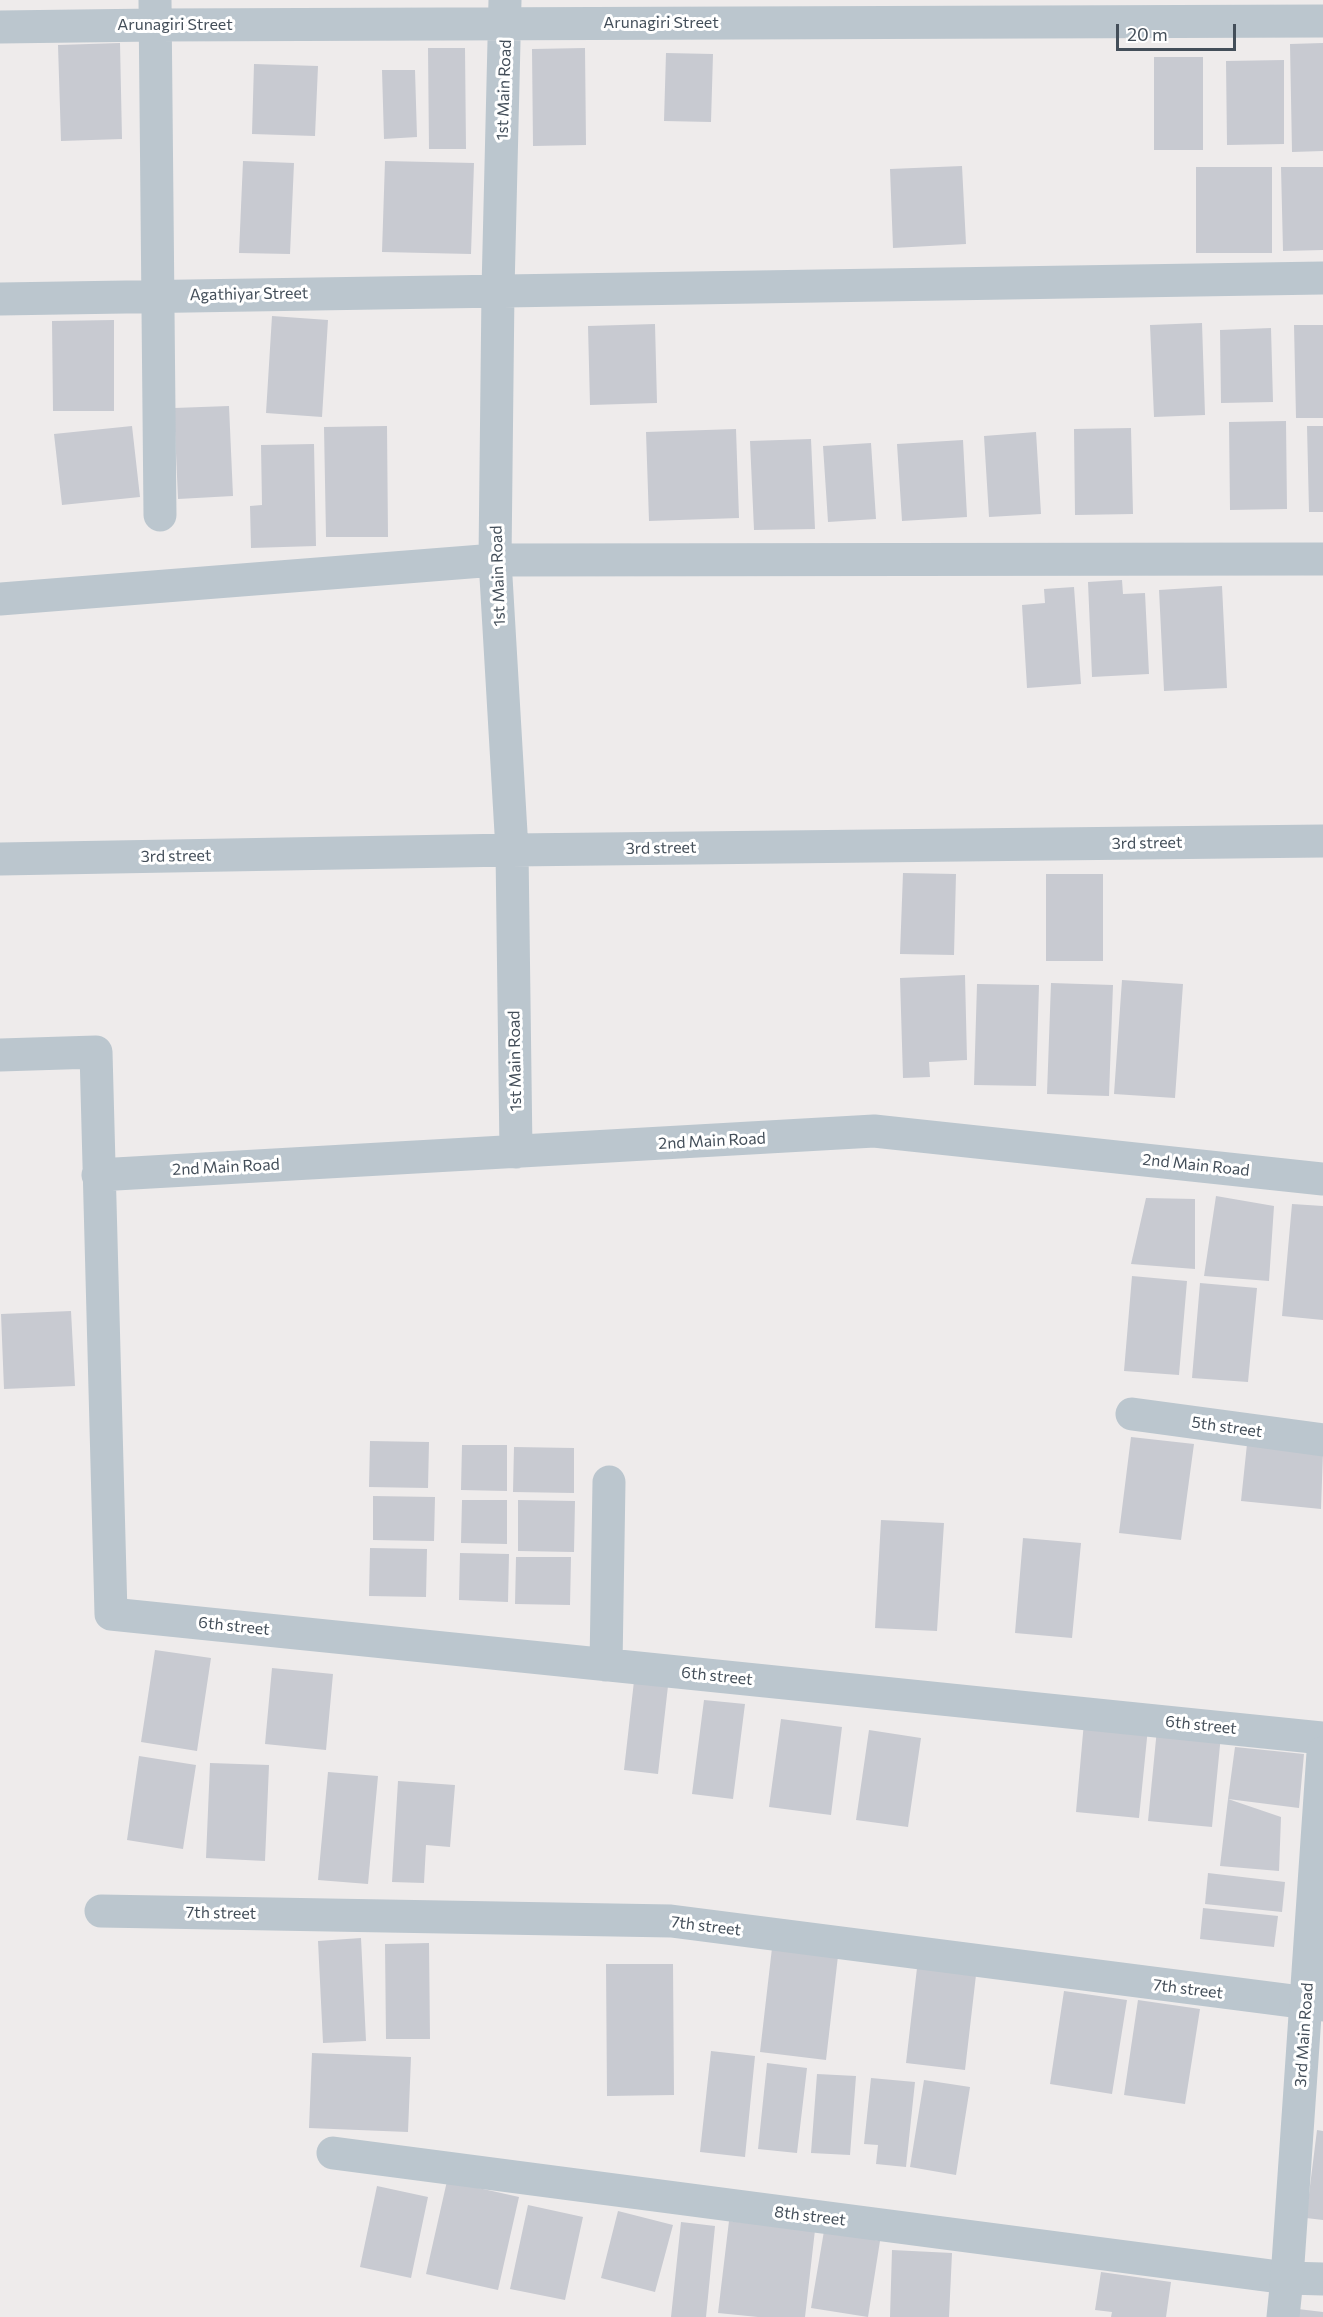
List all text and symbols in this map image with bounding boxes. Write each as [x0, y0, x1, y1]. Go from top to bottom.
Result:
scale bar [1119, 12, 1239, 50]
street label: Arunagiri Street [603, 13, 719, 33]
street label: Arunagiri Street [117, 15, 233, 35]
text: 20 m [1127, 23, 1168, 45]
street label: 1st Main Road [493, 39, 515, 141]
street label: Agathiyar Street [190, 283, 308, 305]
street label: 1st Main Road [487, 525, 509, 627]
street label: 3rd street [1111, 833, 1183, 853]
street label: 3rd street [625, 838, 697, 858]
street label: 3rd street [140, 846, 212, 866]
street label: 1st Main Road [505, 1010, 525, 1112]
street label: 2nd Main Road [658, 1129, 766, 1153]
street label: 2nd Main Road [1142, 1150, 1250, 1180]
street label: 2nd Main Road [172, 1155, 280, 1179]
street label: 5th street [1190, 1413, 1264, 1441]
street label: 6th street [197, 1613, 271, 1639]
street label: 6th street [680, 1663, 754, 1689]
street label: 6th street [1164, 1712, 1238, 1738]
street label: 7th street [186, 1903, 256, 1923]
street label: 7th street [670, 1912, 742, 1940]
street label: 7th street [1152, 1975, 1224, 2003]
street label: 3rd Main Road [1291, 1982, 1317, 2088]
street label: 8th street [773, 2202, 847, 2230]

